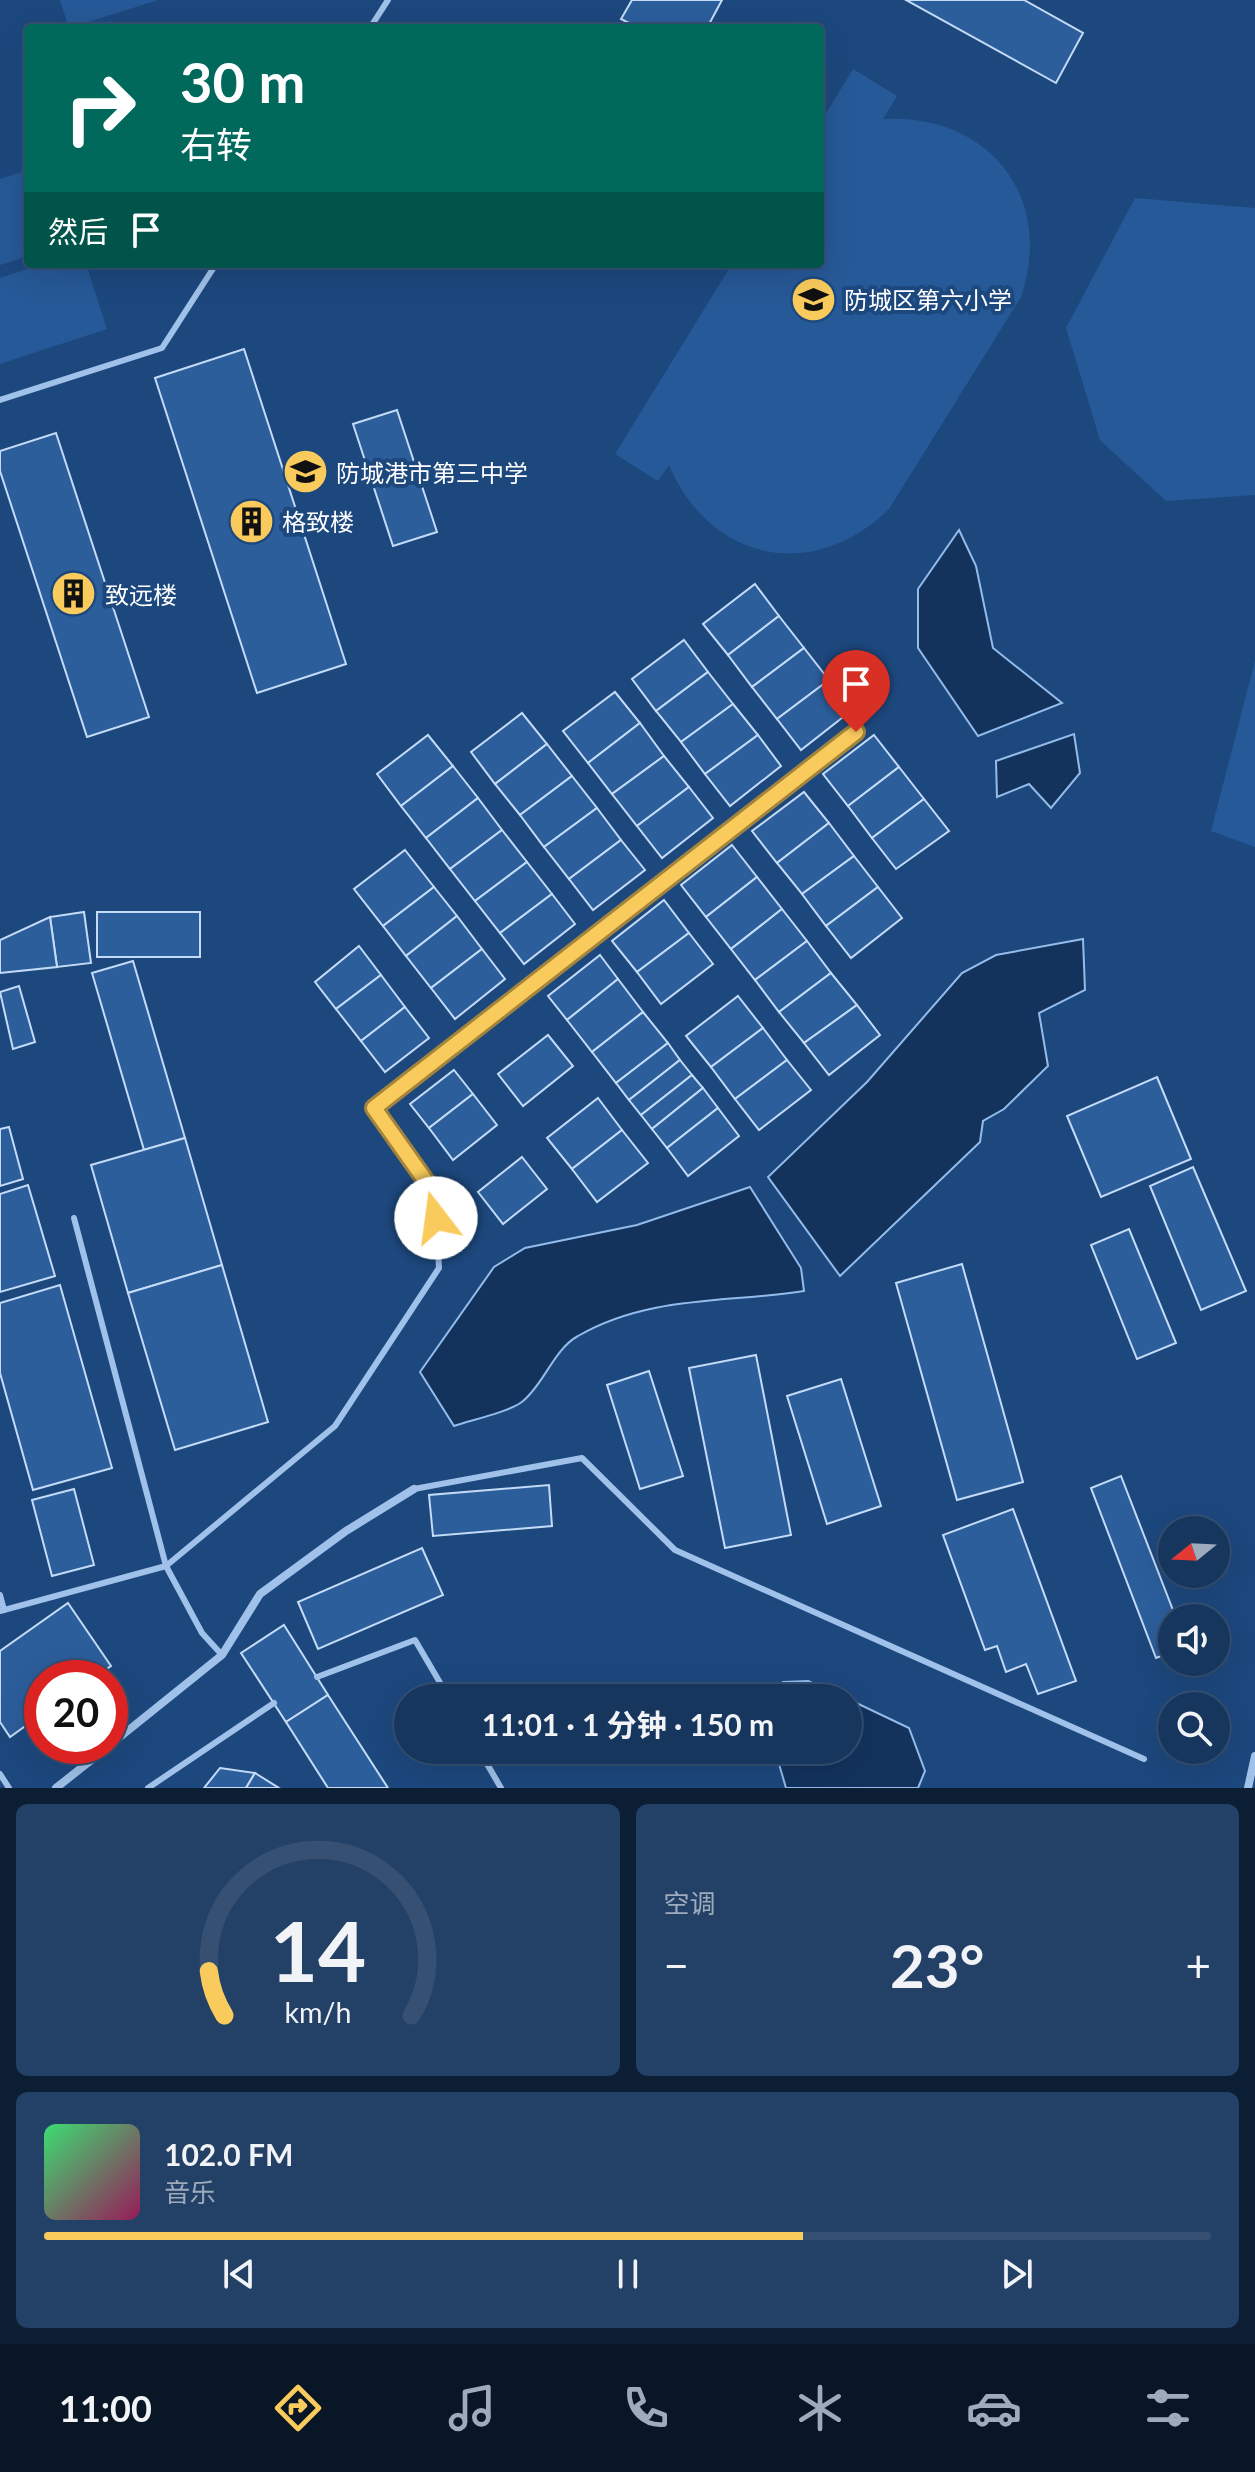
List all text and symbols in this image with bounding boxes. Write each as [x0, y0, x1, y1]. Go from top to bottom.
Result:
text: 30 m [180, 48, 305, 115]
icon: right [48, 56, 152, 160]
text: 右转 [180, 122, 252, 166]
icon: arrive [124, 208, 168, 252]
text: 然后 [48, 213, 108, 249]
school or university icon: 防城区第六小学 [789, 275, 837, 323]
place label: 防城区第六小学 [844, 285, 1012, 314]
school or university icon: 防城港市第三中学 [281, 448, 329, 496]
place label: 防城港市第三中学 [336, 458, 528, 487]
building icon: 格致楼 [227, 497, 275, 545]
place label: 格致楼 [282, 507, 354, 536]
building icon: 致远楼 [50, 570, 98, 618]
place label: 致远楼 [105, 580, 177, 609]
pin [822, 650, 890, 732]
icon: arrive [834, 662, 878, 706]
position arrow [394, 1176, 478, 1260]
north arrow [1158, 1516, 1230, 1588]
map controls [1158, 1516, 1230, 1764]
button: sound [1158, 1604, 1230, 1676]
speed limit sign: 20 [24, 1660, 128, 1764]
button: search [1158, 1692, 1230, 1764]
text: 11:01 · 1 分钟 · 150 m [482, 1706, 774, 1742]
text: 空调 [664, 1887, 716, 1919]
text: 14 [270, 1900, 366, 2000]
text: 23° [890, 1929, 985, 2001]
text: − [664, 1939, 689, 1991]
text: + [1185, 1939, 1211, 1991]
text: km/h [284, 1995, 351, 2029]
text: 102.0 FM [164, 2136, 293, 2172]
text: 音乐 [164, 2176, 216, 2208]
icon: previous [217, 2252, 261, 2296]
icon: pause [606, 2252, 650, 2296]
icon: next [995, 2252, 1039, 2296]
icon: directions [270, 2380, 326, 2436]
icon: music [444, 2380, 500, 2436]
icon: phone [618, 2380, 674, 2436]
icon: climate [792, 2380, 848, 2436]
icon: car [966, 2380, 1022, 2436]
icon: filters [1140, 2380, 1196, 2436]
text: 11:00 [59, 2386, 152, 2430]

